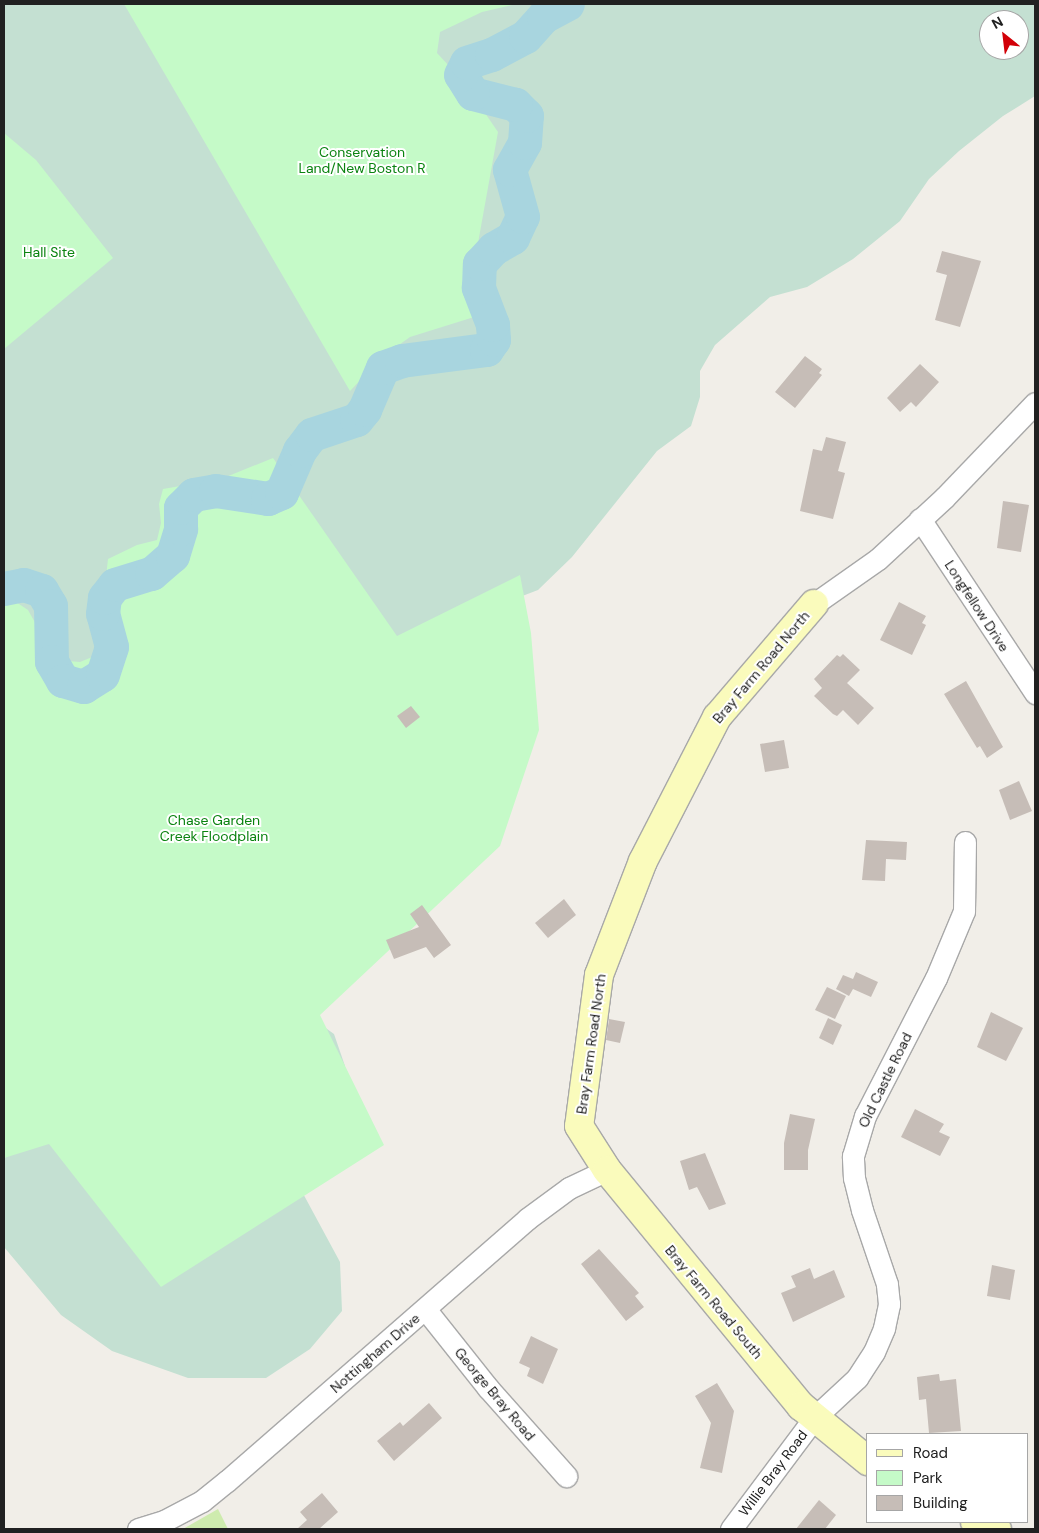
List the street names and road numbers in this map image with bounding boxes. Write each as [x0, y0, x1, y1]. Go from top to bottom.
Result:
street label: Longfellow Drive [941, 557, 1013, 655]
street label: Bray Farm Road North [709, 607, 813, 727]
street label: Bray Farm Road North [573, 973, 609, 1115]
street label: Old Castle Road [855, 1030, 915, 1130]
street label: Bray Farm Road South [662, 1242, 766, 1362]
street label: Nottingham Drive [327, 1310, 423, 1396]
street label: George Bray Road [451, 1344, 539, 1444]
street label: Willie Bray Road [735, 1427, 811, 1519]

